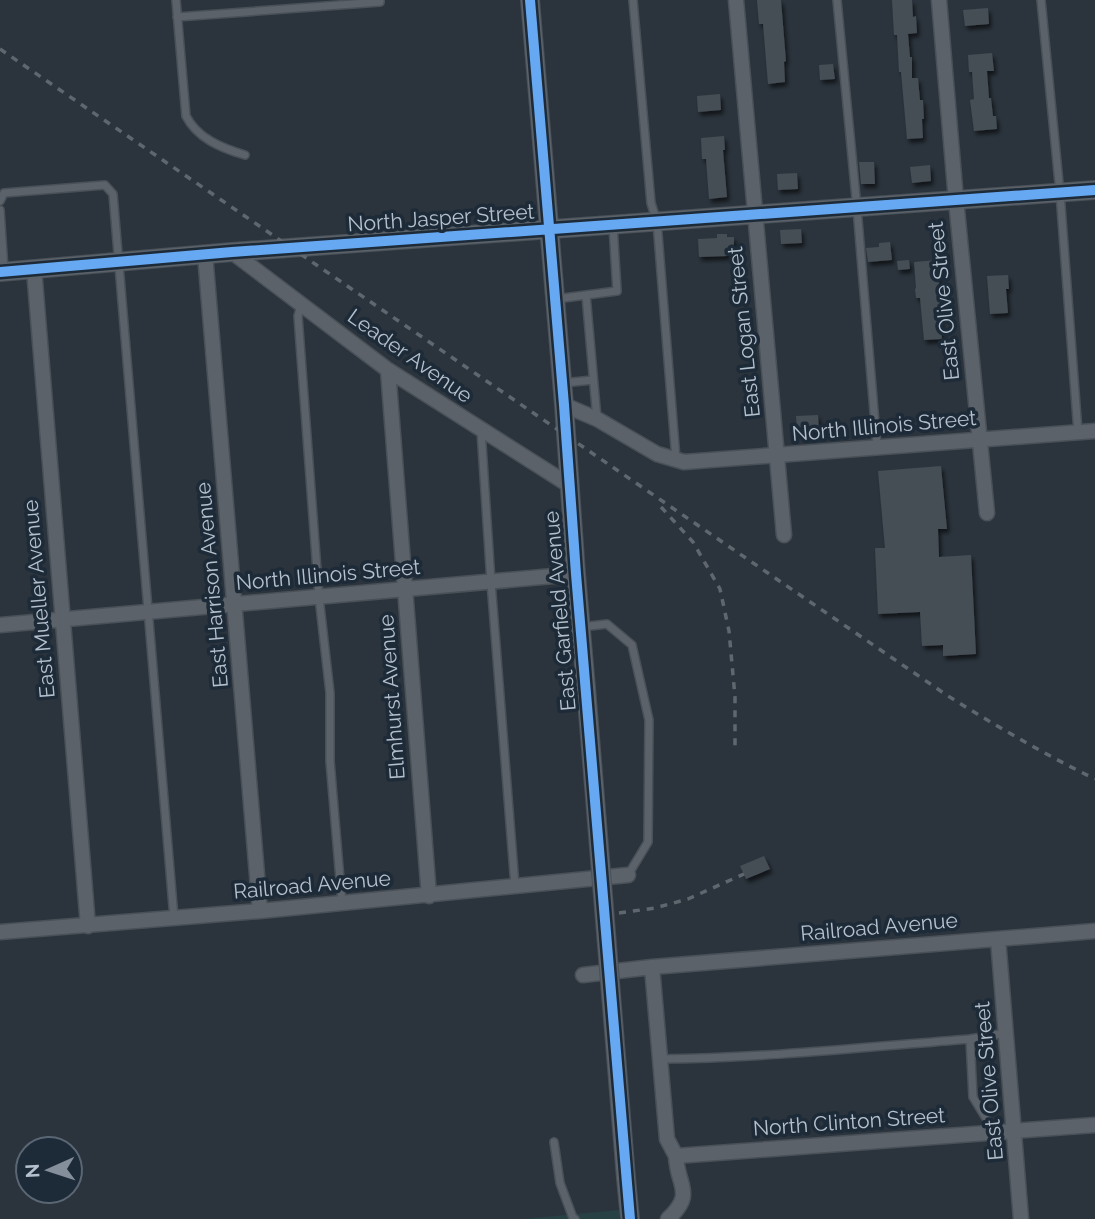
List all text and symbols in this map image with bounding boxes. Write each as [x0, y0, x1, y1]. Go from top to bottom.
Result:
street label: North Jasper Street [347, 199, 535, 237]
street label: East Olive Street [923, 220, 964, 382]
street label: East Logan Street [722, 245, 765, 419]
street label: Leader Avenue [343, 303, 477, 408]
street label: North Illinois Street [791, 405, 977, 446]
street label: East Harrison Avenue [190, 481, 233, 689]
street label: East Mueller Avenue [17, 499, 60, 699]
street label: East Garfield Avenue [538, 510, 581, 712]
street label: North Illinois Street [235, 554, 421, 595]
street label: Elmhurst Avenue [373, 614, 410, 780]
street label: Railroad Avenue [232, 865, 392, 904]
street label: Railroad Avenue [799, 907, 959, 946]
street label: East Olive Street [969, 1001, 1008, 1162]
street label: North Clinton Street [752, 1102, 946, 1141]
north arrow [14, 1135, 84, 1205]
text: N [21, 1163, 43, 1179]

